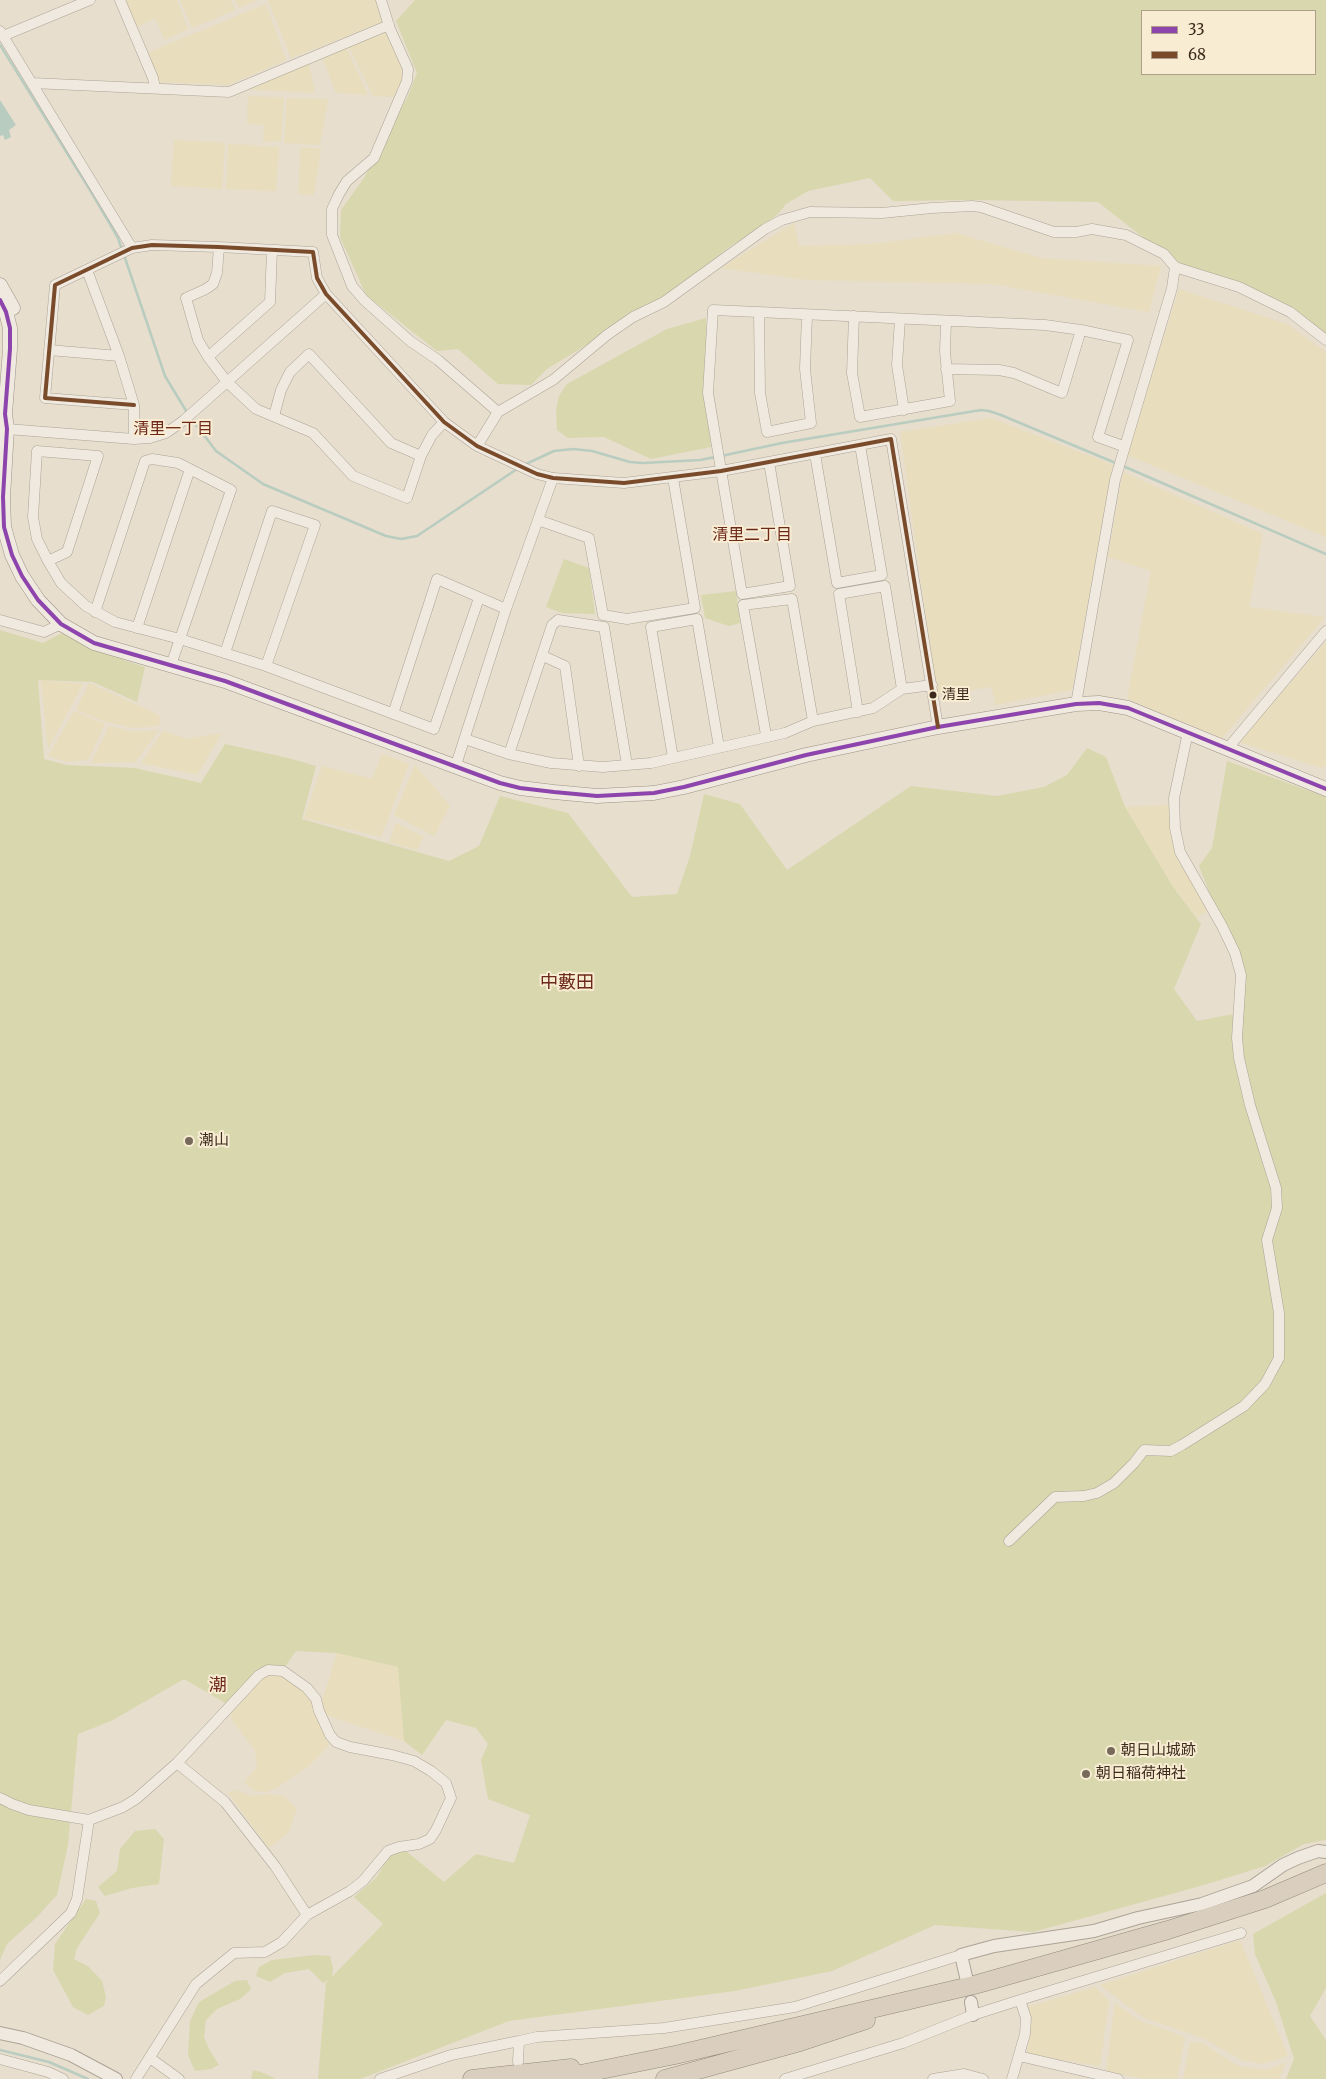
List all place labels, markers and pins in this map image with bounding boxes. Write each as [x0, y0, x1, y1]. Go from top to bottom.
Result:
place label: 清里 [942, 687, 970, 703]
marker: 清里 [928, 690, 938, 700]
place label: 潮山 [199, 1132, 229, 1150]
marker: 潮山 [183, 1135, 195, 1147]
place label: 朝日山城跡 [1121, 1742, 1196, 1760]
marker: 朝日山城跡 [1105, 1745, 1117, 1757]
place label: 朝日稲荷神社 [1096, 1765, 1186, 1783]
marker: 朝日稲荷神社 [1080, 1768, 1092, 1780]

